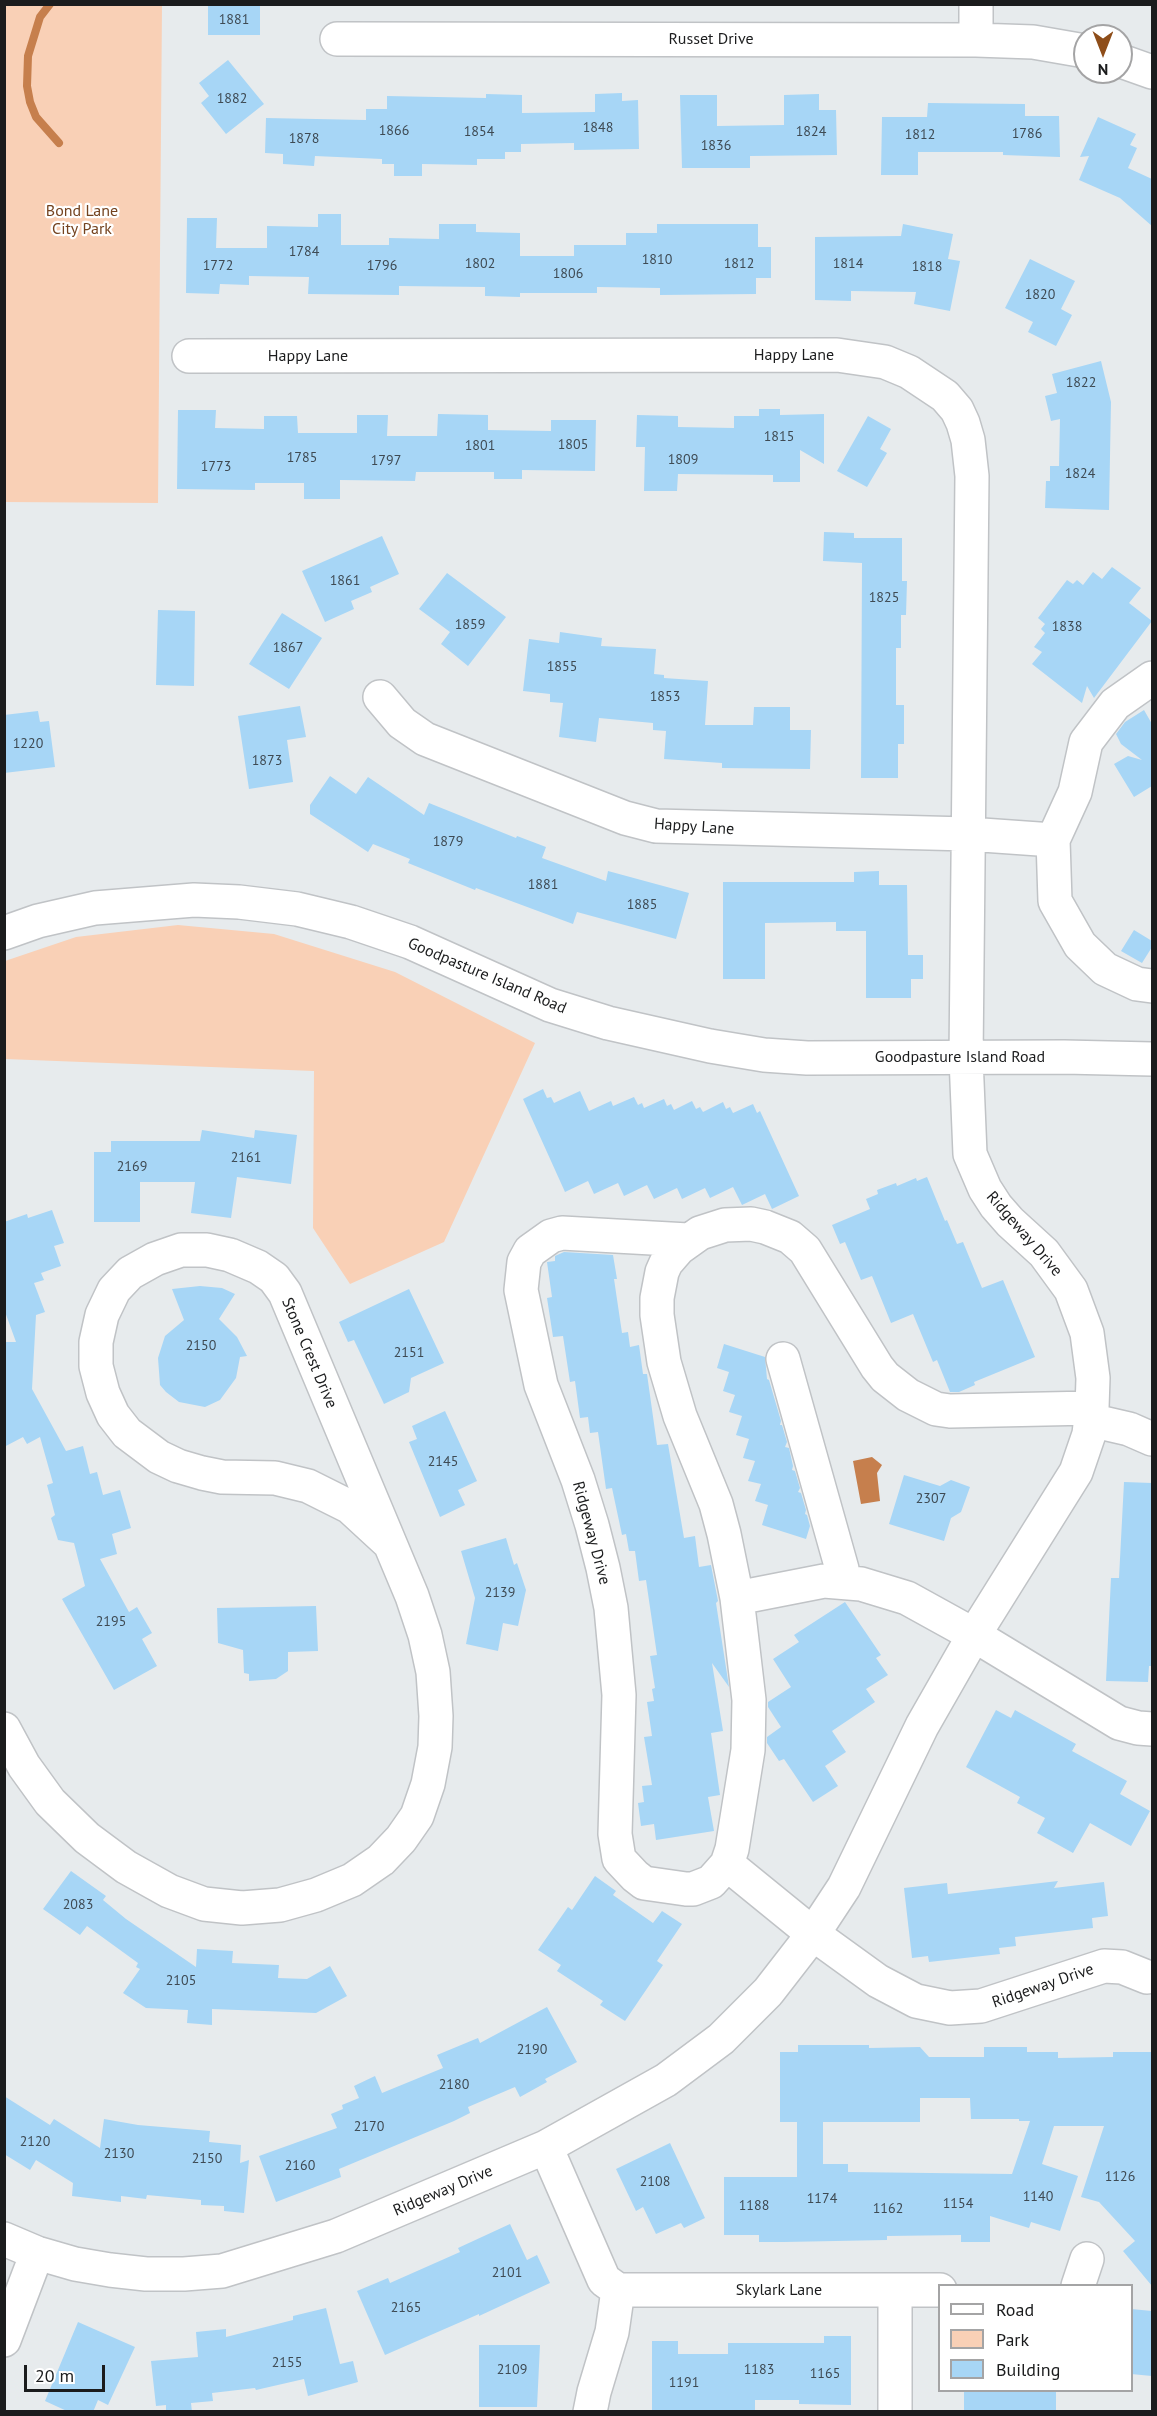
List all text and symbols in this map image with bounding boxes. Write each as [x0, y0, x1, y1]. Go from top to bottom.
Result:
house number: 1881 [219, 12, 249, 28]
north arrow [1073, 24, 1133, 84]
street label: Russet Drive [668, 29, 754, 49]
text: N [1098, 60, 1108, 80]
house number: 1882 [217, 91, 247, 107]
house number: 1848 [583, 120, 613, 136]
house number: 1866 [379, 123, 409, 139]
house number: 1854 [464, 124, 494, 140]
house number: 1824 [796, 124, 826, 140]
house number: 1786 [1012, 126, 1042, 142]
house number: 1812 [905, 127, 935, 143]
house number: 1878 [289, 131, 319, 147]
house number: 1836 [701, 138, 731, 154]
park label: Bond Lane City Park [46, 201, 118, 239]
house number: 1784 [289, 244, 319, 260]
house number: 1810 [642, 252, 672, 268]
house number: 1802 [465, 256, 495, 272]
house number: 1812 [724, 256, 754, 272]
house number: 1814 [833, 256, 863, 272]
house number: 1772 [203, 258, 233, 274]
house number: 1796 [367, 258, 397, 274]
house number: 1818 [912, 259, 942, 275]
house number: 1806 [553, 266, 583, 282]
house number: 1820 [1025, 287, 1055, 303]
street label: Happy Lane [754, 345, 834, 365]
street label: Happy Lane [268, 346, 348, 366]
house number: 1822 [1066, 375, 1096, 391]
house number: 1815 [764, 429, 794, 445]
house number: 1805 [558, 437, 588, 453]
house number: 1801 [465, 438, 495, 454]
house number: 1785 [287, 450, 317, 466]
house number: 1809 [668, 452, 698, 468]
house number: 1797 [371, 453, 401, 469]
house number: 1773 [201, 459, 231, 475]
house number: 1824 [1065, 466, 1095, 482]
house number: 1861 [330, 573, 360, 589]
house number: 1825 [869, 590, 899, 606]
house number: 1859 [455, 617, 485, 633]
house number: 1838 [1052, 619, 1082, 635]
house number: 1867 [273, 640, 303, 656]
house number: 1855 [547, 659, 577, 675]
house number: 1853 [650, 689, 680, 705]
house number: 1220 [13, 736, 43, 752]
house number: 1873 [252, 753, 282, 769]
street label: Happy Lane [653, 815, 735, 839]
house number: 1879 [433, 834, 463, 850]
house number: 1881 [528, 877, 558, 893]
house number: 1885 [627, 897, 657, 913]
street label: Goodpasture Island Road [405, 934, 569, 1018]
street label: Goodpasture Island Road [875, 1047, 1045, 1067]
house number: 2161 [231, 1150, 261, 1166]
house number: 2169 [117, 1159, 147, 1175]
street label: Ridgeway Drive [982, 1188, 1066, 1280]
street label: Stone Crest Drive [277, 1295, 341, 1411]
house number: 2150 [186, 1338, 216, 1354]
house number: 2151 [394, 1345, 424, 1361]
house number: 2145 [428, 1454, 458, 1470]
street label: Ridgeway Drive [568, 1479, 614, 1587]
house number: 2307 [916, 1491, 946, 1507]
house number: 2139 [485, 1585, 515, 1601]
house number: 2195 [96, 1614, 126, 1630]
house number: 2083 [63, 1897, 93, 1913]
street label: Ridgeway Drive [990, 1960, 1096, 2012]
house number: 2105 [166, 1973, 196, 1989]
house number: 2190 [517, 2042, 547, 2058]
house number: 2180 [439, 2077, 469, 2093]
house number: 2170 [354, 2119, 384, 2135]
house number: 2120 [20, 2134, 50, 2150]
house number: 2130 [104, 2146, 134, 2162]
house number: 2150 [192, 2151, 222, 2167]
house number: 2160 [285, 2158, 315, 2174]
street label: Ridgeway Drive [390, 2161, 496, 2221]
house number: 1126 [1105, 2169, 1135, 2185]
house number: 2108 [640, 2174, 670, 2190]
house number: 1140 [1023, 2189, 1053, 2205]
house number: 1174 [807, 2191, 837, 2207]
house number: 1154 [943, 2196, 973, 2212]
house number: 1188 [739, 2198, 769, 2214]
house number: 1162 [873, 2201, 903, 2217]
house number: 2101 [492, 2265, 522, 2281]
street label: Skylark Lane [736, 2280, 822, 2300]
legend [938, 2284, 1133, 2392]
text: Road [996, 2298, 1034, 2321]
house number: 2165 [391, 2300, 421, 2316]
text: Park [996, 2328, 1029, 2351]
scale bar [27, 2353, 108, 2391]
house number: 2155 [272, 2355, 302, 2371]
text: Building [996, 2358, 1060, 2381]
house number: 2109 [497, 2362, 527, 2378]
house number: 1183 [744, 2362, 774, 2378]
text: 20 m [35, 2364, 74, 2387]
house number: 1165 [810, 2366, 840, 2382]
house number: 1191 [669, 2375, 699, 2391]

